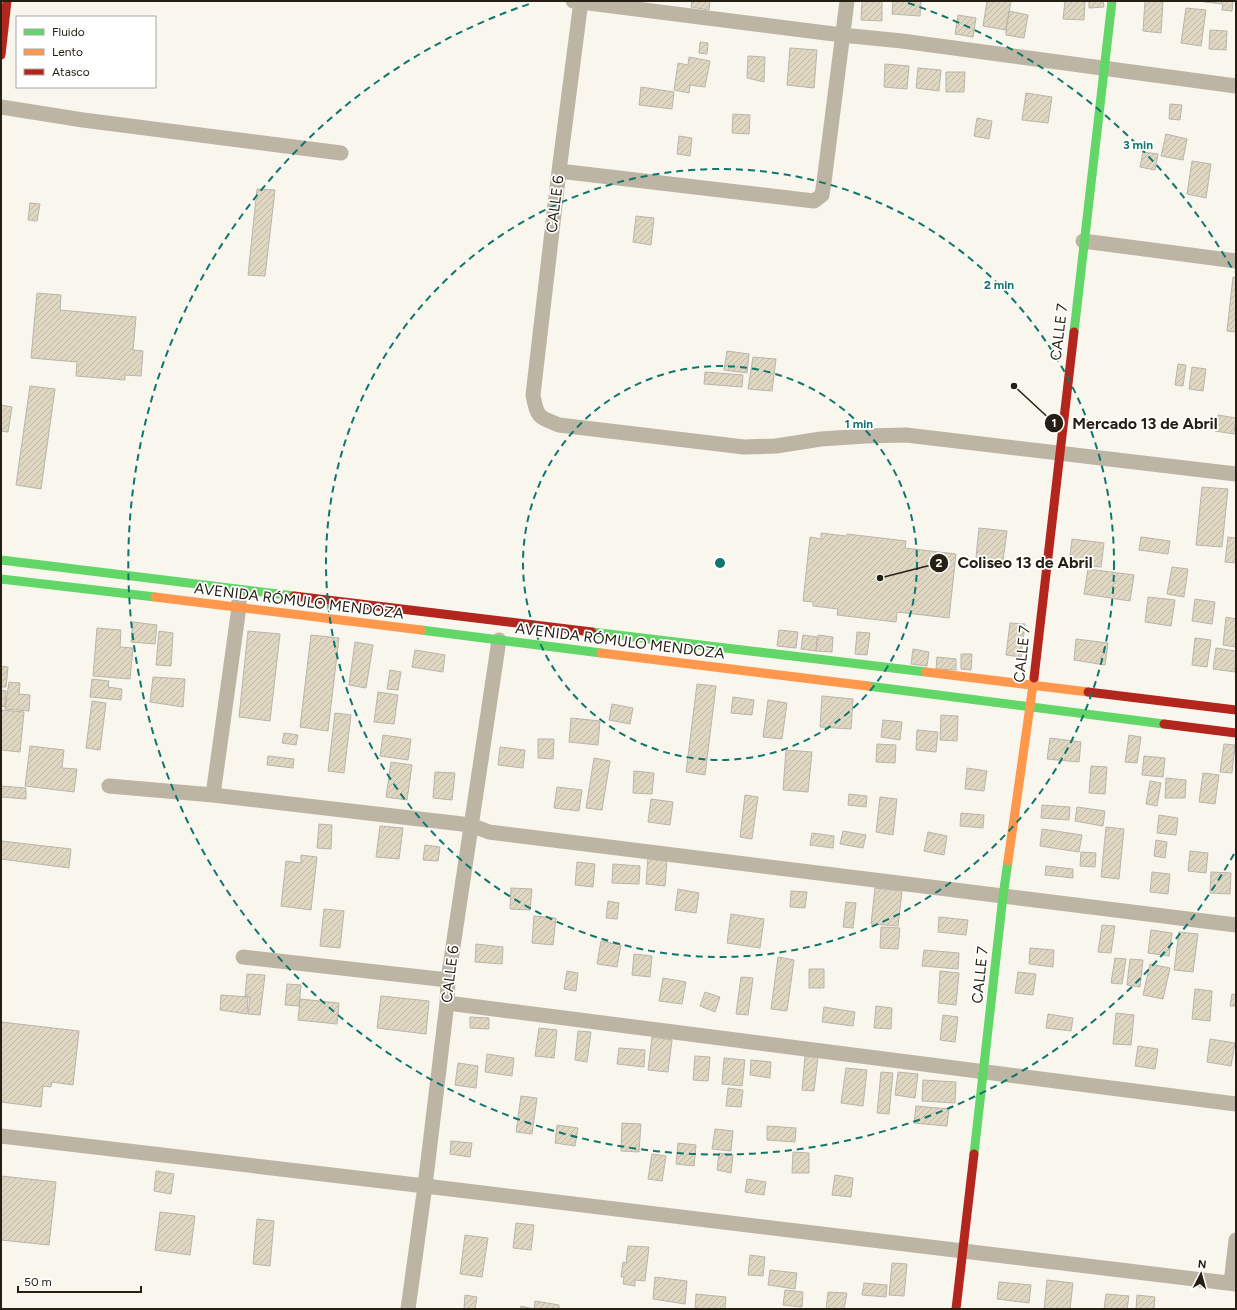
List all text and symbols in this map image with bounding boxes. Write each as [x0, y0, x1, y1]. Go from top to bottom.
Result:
legend [16, 16, 156, 88]
text: Fluido [52, 25, 85, 39]
text: Lento [52, 45, 83, 59]
text: Atasco [52, 65, 90, 79]
text: 3 min [1123, 138, 1153, 152]
street label: CALLE 6 [543, 174, 568, 234]
text: 2 min [984, 278, 1014, 292]
street label: CALLE 7 [1047, 303, 1071, 361]
callout: Mercado 13 de Abril [1044, 409, 1225, 437]
text: Mercado 13 de Abril [1072, 414, 1218, 433]
text: 1 [1051, 416, 1057, 430]
text: 1 min [845, 417, 873, 431]
callout: Coliseo 13 de Abril [929, 549, 1101, 577]
text: Coliseo 13 de Abril [957, 553, 1093, 572]
centre of rings [713, 556, 727, 570]
text: 2 [936, 556, 943, 570]
street label: AVENIDA RÓMULO MENDOZA [193, 579, 405, 623]
street label: AVENIDA RÓMULO MENDOZA [514, 619, 726, 663]
street label: CALLE 7 [1010, 625, 1034, 683]
street label: CALLE 6 [438, 944, 463, 1004]
street label: CALLE 7 [968, 946, 992, 1004]
north arrow [1181, 1254, 1221, 1294]
text: N [1197, 1258, 1207, 1271]
scale bar [18, 1268, 141, 1294]
text: 50 m [24, 1275, 52, 1289]

